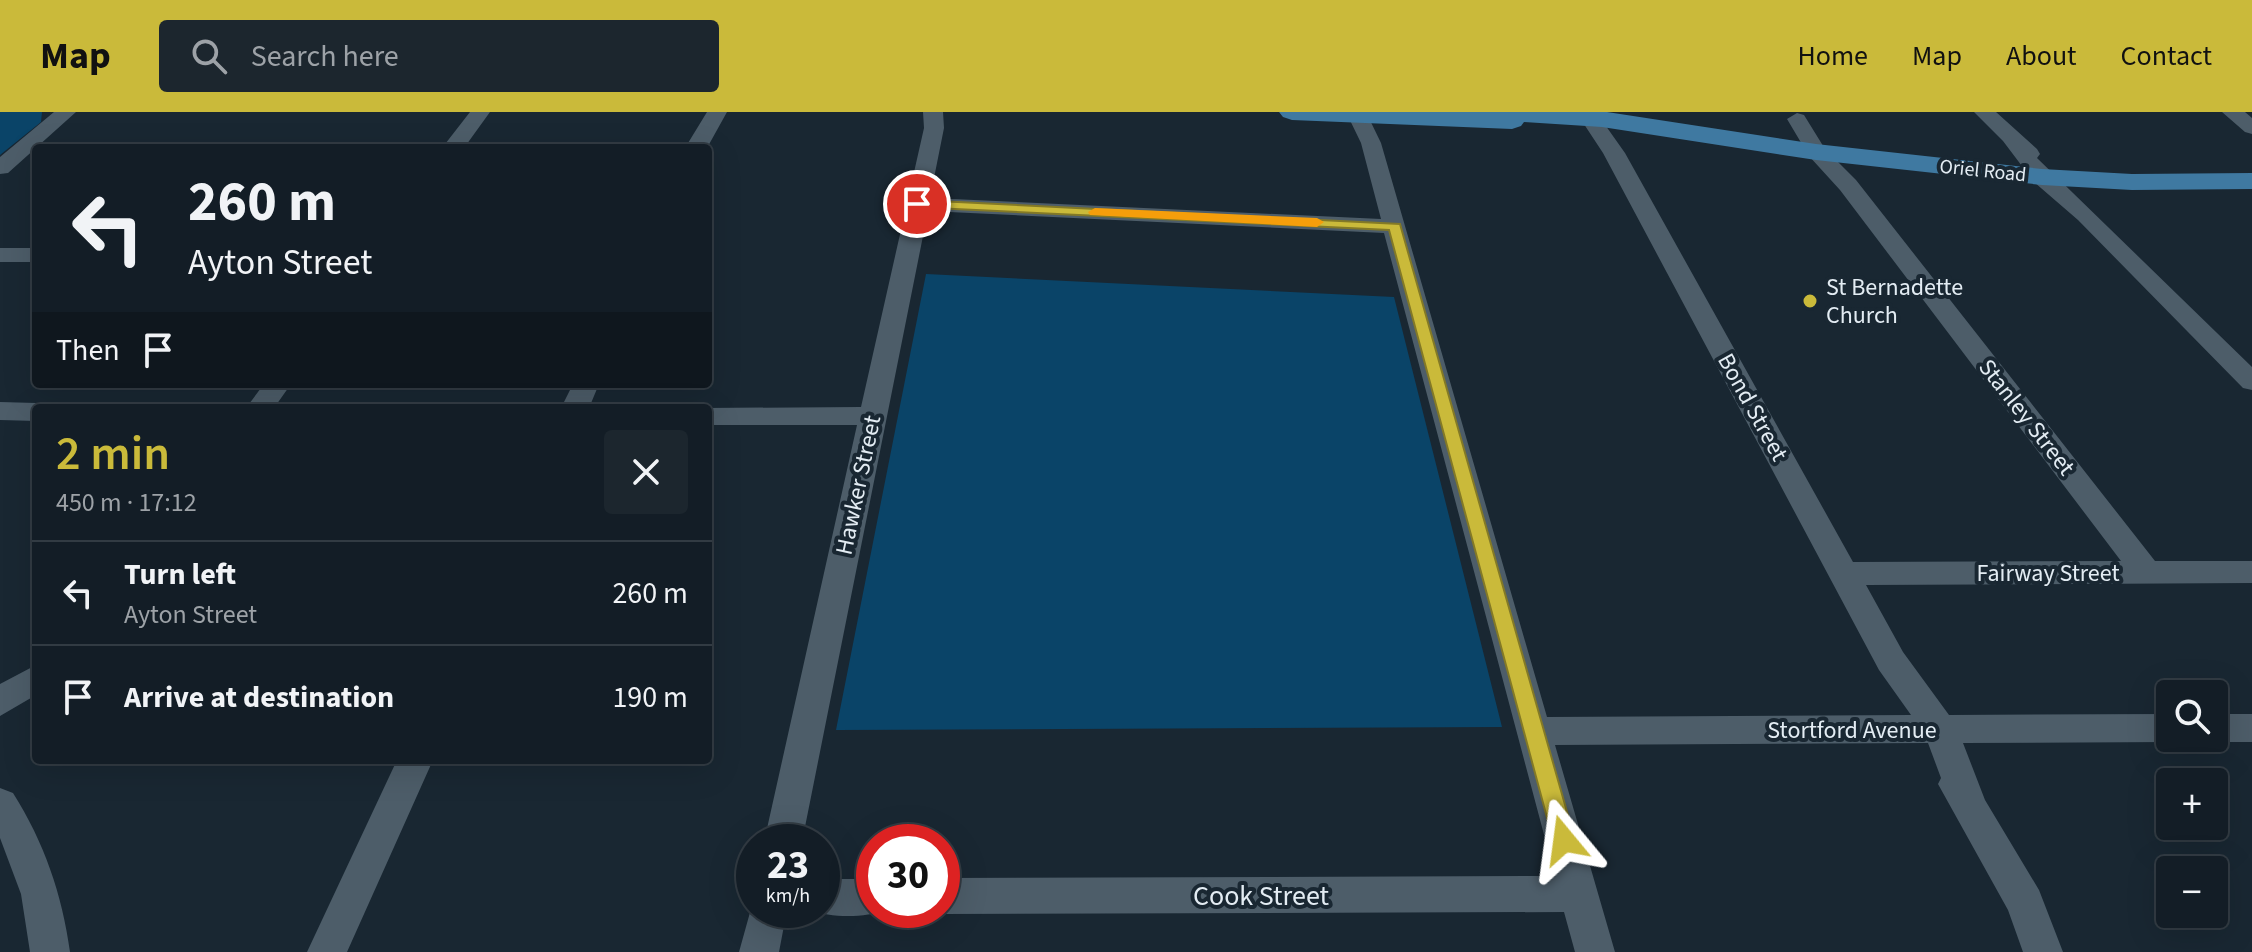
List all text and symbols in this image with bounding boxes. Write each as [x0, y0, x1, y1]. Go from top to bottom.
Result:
search box [159, 20, 719, 92]
text: Map [40, 29, 111, 83]
icon: search [187, 34, 231, 78]
text: Search here [251, 35, 399, 78]
text: Home [1797, 36, 1868, 76]
text: Map [1912, 36, 1962, 76]
text: About [2006, 36, 2077, 76]
text: Contact [2121, 36, 2212, 76]
street label: Oriel Road [1938, 153, 2028, 189]
text: 260 m [188, 163, 336, 242]
pin [883, 170, 951, 238]
icon: left [56, 176, 160, 280]
icon: arrive [895, 182, 939, 226]
text: Ayton Street [188, 237, 372, 288]
place label: St Bernadette Church [1826, 270, 1963, 333]
marker: St Bernadette Church [1801, 292, 1819, 310]
icon: arrive [136, 328, 180, 372]
text: Then [56, 329, 120, 372]
street label: Bond Street [1709, 347, 1797, 468]
street label: Stanley Street [1970, 352, 2083, 483]
street label: Hawker Street [827, 412, 890, 558]
text: 2 min [56, 420, 170, 488]
button: close [604, 430, 688, 514]
text: 450 m · 17:12 [56, 484, 197, 521]
text: Turn left [124, 553, 236, 596]
street label: Fairway Street [1976, 556, 2120, 591]
icon: left [56, 571, 100, 615]
text: 260 m [612, 572, 688, 615]
text: Ayton Street [124, 596, 257, 633]
icon: arrive [56, 675, 100, 719]
text: Arrive at destination [124, 676, 394, 719]
text: 190 m [612, 676, 688, 719]
map controls [2156, 680, 2228, 928]
button: search [2156, 680, 2228, 752]
street label: Stortford Avenue [1767, 713, 1937, 748]
button: + [2156, 768, 2228, 840]
position arrow [1522, 798, 1606, 882]
speed limit sign: 30 [856, 824, 960, 928]
text: 23 [767, 837, 809, 894]
button: − [2156, 856, 2228, 928]
street label: Cook Street [1193, 876, 1330, 916]
text: km/h [766, 882, 810, 910]

